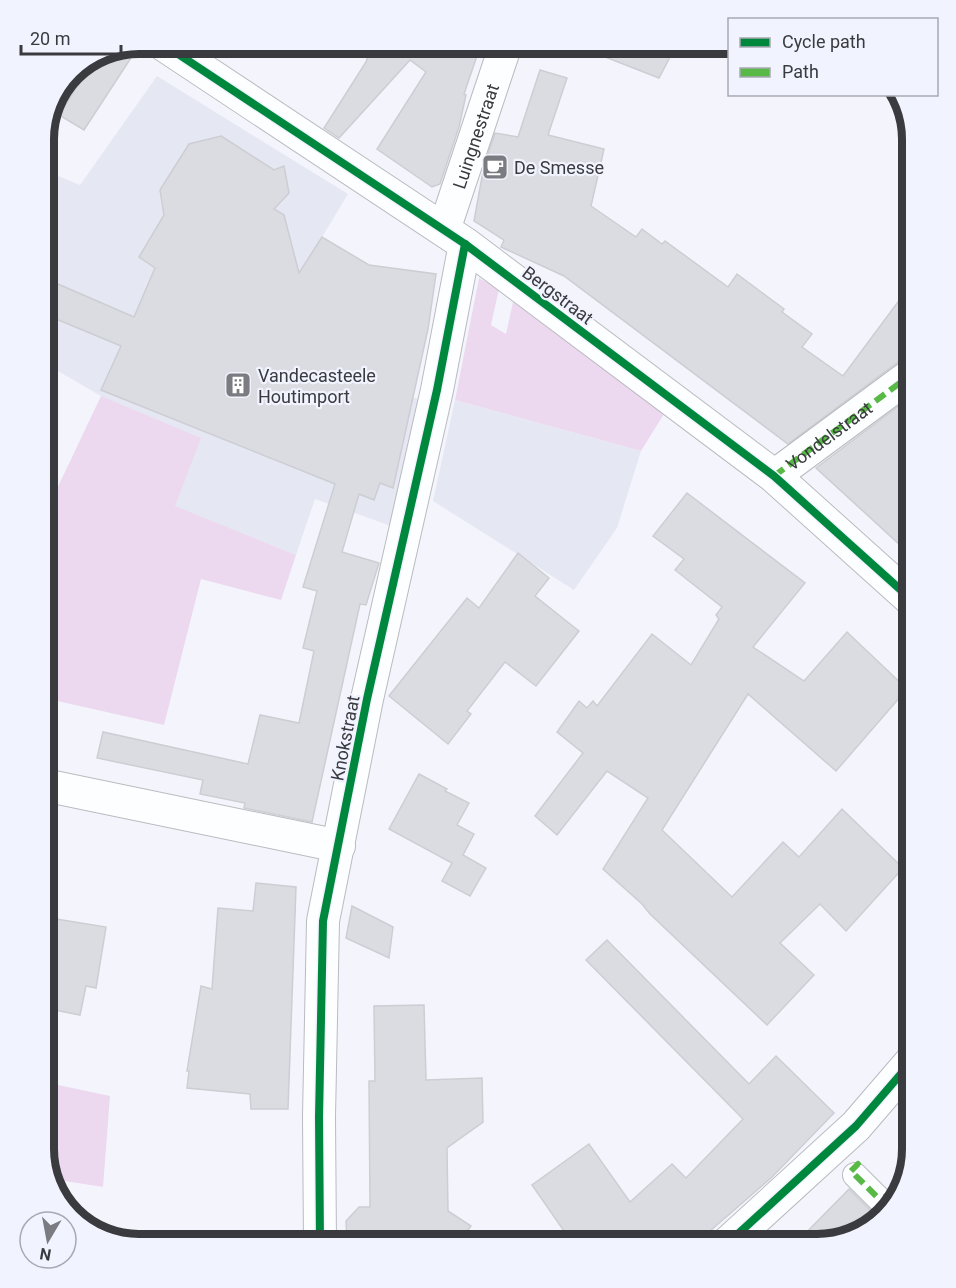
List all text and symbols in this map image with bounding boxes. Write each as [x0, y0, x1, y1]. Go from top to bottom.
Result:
scale bar [21, 18, 122, 56]
legend [728, 18, 938, 96]
text: 20 m [30, 28, 70, 49]
text: Cycle path [782, 31, 866, 52]
text: Path [782, 61, 819, 82]
street label: Luingnestraat [448, 81, 503, 191]
cafe icon: De Smesse [480, 152, 510, 182]
place label: De Smesse [514, 157, 604, 178]
street label: Bergstraat [518, 262, 598, 328]
place label: Vandecasteele Houtimport [258, 365, 376, 407]
building icon: Vandecasteele Houtimport [223, 370, 253, 400]
street label: Vondelstraat [782, 397, 876, 474]
street label: Knokstraat [326, 693, 364, 783]
north arrow [18, 1210, 78, 1270]
text: N [38, 1244, 53, 1265]

